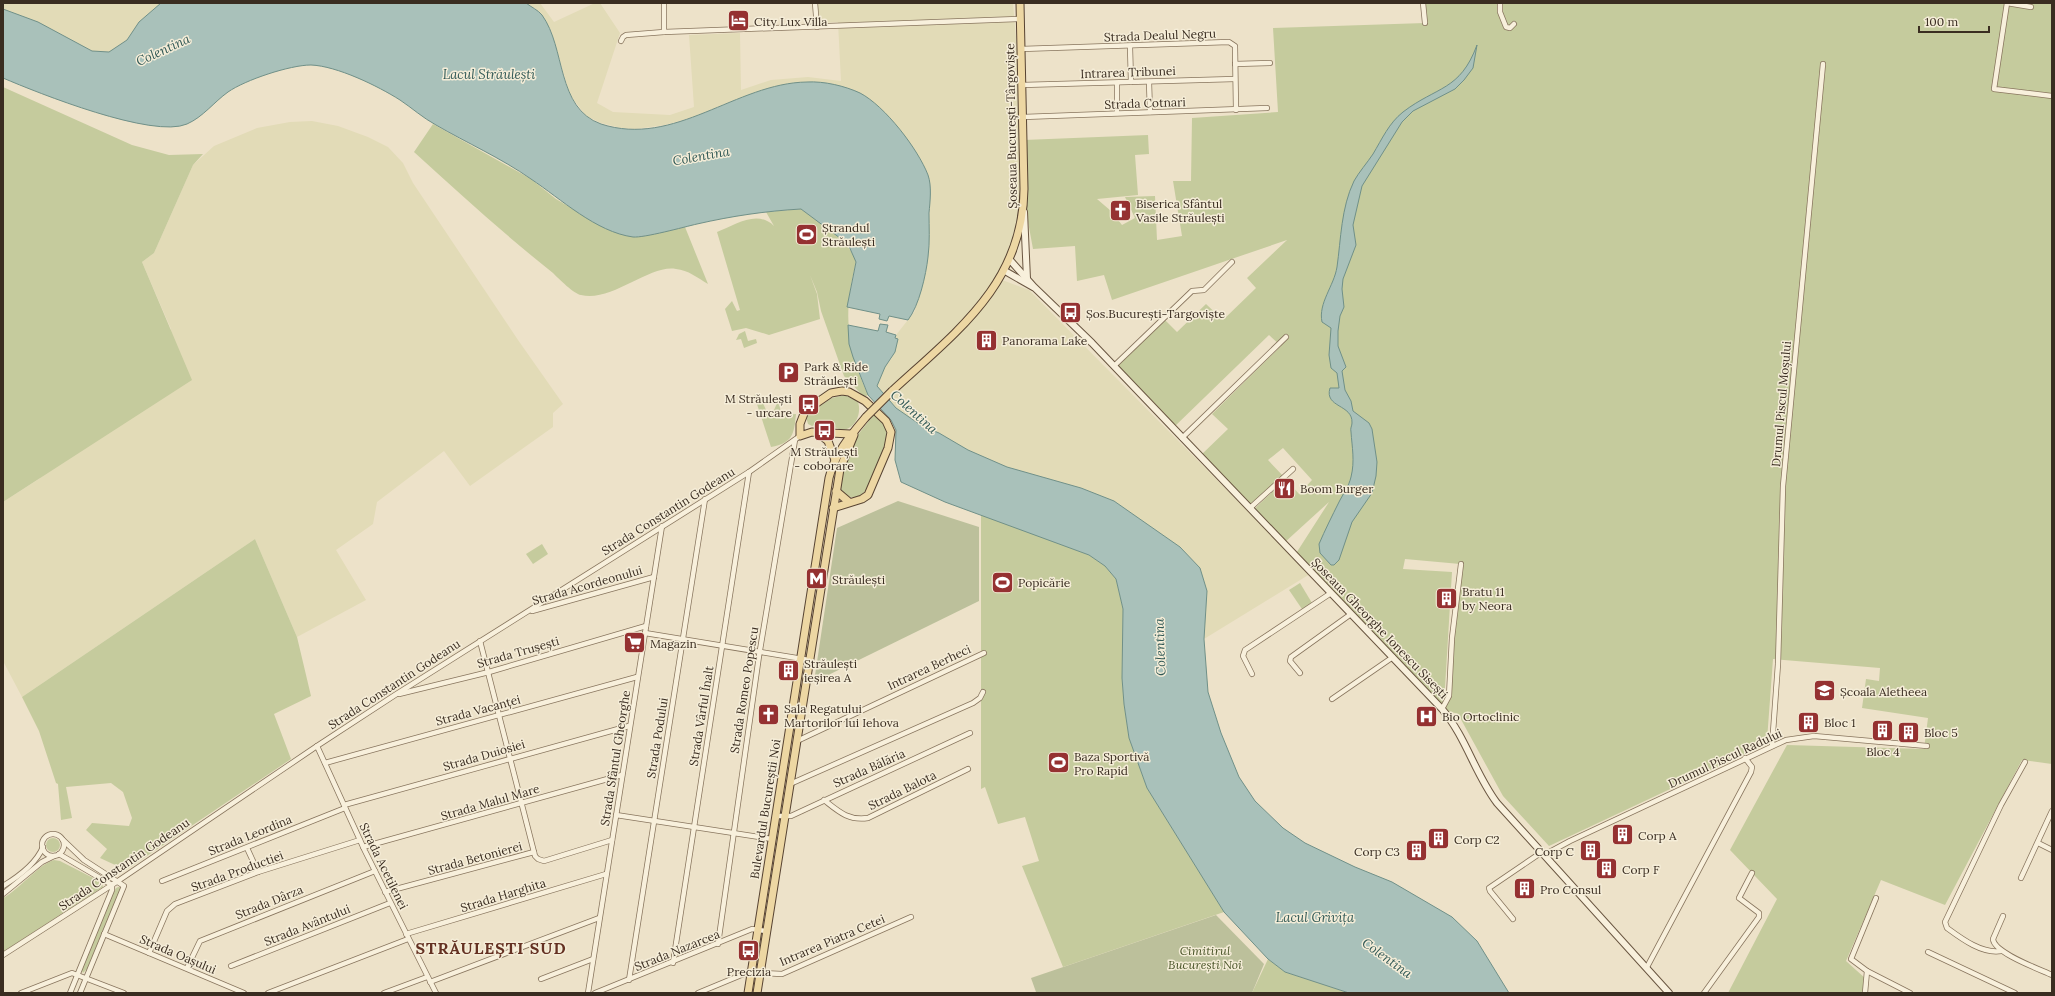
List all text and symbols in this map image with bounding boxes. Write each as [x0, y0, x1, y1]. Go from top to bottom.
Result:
hotel icon: City Lux Villa [726, 8, 752, 34]
scale bar [1919, 8, 1989, 34]
place label: City Lux Villa [754, 14, 827, 29]
text: 100 m [1925, 14, 1958, 29]
street label: Strada Dealul Negru [1104, 26, 1216, 44]
water label: Colentina [133, 30, 193, 70]
street label: Șoseaua București-Târgoviște [1002, 43, 1020, 209]
street label: Intrarea Tribunei [1080, 63, 1176, 81]
water label: Lacul Străulești [443, 66, 536, 83]
street label: Strada Cotnari [1104, 94, 1186, 112]
water label: Colentina [671, 142, 732, 169]
place label: Biserica Sfântul Vasile Străulești [1135, 196, 1225, 225]
church icon: Biserica Sfântul Vasile Străulești [1108, 197, 1134, 223]
place label: Ștrandul Străulești [822, 220, 875, 249]
sports icon: Ștrandul Străulești [794, 221, 820, 247]
bus stop icon: Șos.București-Targoviște [1058, 300, 1084, 326]
place label: Șos.București-Targoviște [1086, 306, 1226, 321]
building icon: Panorama Lake [974, 327, 1000, 353]
place label: Panorama Lake [1002, 333, 1088, 348]
street label: Drumul Piscul Moșului [1768, 340, 1794, 468]
place label: Park & Ride Străulești [804, 359, 869, 388]
parking icon: Park & Ride Străulești [776, 360, 802, 386]
water label: Colentina [887, 386, 942, 438]
place label: M Străulești - urcare [725, 391, 792, 420]
bus stop icon: M Străulești - urcare [795, 392, 821, 418]
bus stop icon: M Străulești - coborare [811, 417, 837, 443]
place label: M Străulești - coborare [790, 444, 858, 473]
street label: Strada Constantin Godeanu [599, 464, 737, 558]
restaurant icon: Boom Burger [1271, 475, 1297, 501]
place label: Boom Burger [1300, 481, 1374, 496]
street label: Șoseaua Gheorghe Ionescu Sisești [1309, 555, 1451, 701]
street label: Strada Acordeonului [530, 562, 644, 608]
metro station icon: Străulești [804, 566, 830, 592]
sports icon: Popicărie [990, 569, 1016, 595]
place label: Străulești [832, 572, 885, 587]
place label: Popicărie [1018, 575, 1071, 590]
place label: Bratu 11 by Neora [1462, 584, 1512, 613]
building icon: Bratu 11 by Neora [1434, 585, 1460, 611]
water label: Colentina [1150, 617, 1170, 676]
street label: Strada Romeo Popescu [727, 626, 761, 754]
supermarket icon: Magazin [622, 630, 648, 656]
street label: Strada Trușești [475, 633, 561, 671]
street label: Strada Constantin Godeanu [325, 636, 463, 732]
place label: Magazin [650, 636, 697, 651]
street label: Intrarea Berheci [885, 641, 973, 693]
place label: Străulești ieșirea A [804, 656, 857, 685]
building icon: Străulești ieșirea A [775, 657, 801, 683]
street label: Strada Vârful Înalt [686, 665, 716, 767]
school or university icon: Școala Aletheea [1811, 678, 1837, 704]
place label: Școala Aletheea [1840, 684, 1927, 699]
street label: Strada Sfântul Gheorghe [597, 689, 633, 827]
street label: Strada Vacanței [434, 691, 522, 729]
street label: Strada Podului [643, 697, 671, 779]
place label: Sala Regatului Martorilor lui Iehova [784, 701, 899, 730]
church icon: Sala Regatului Martorilor lui Iehova [755, 702, 781, 728]
hospital icon: Bio Ortoclinic [1413, 703, 1439, 729]
place label: Bio Ortoclinic [1442, 709, 1519, 724]
building icon: Bloc 1 [1795, 709, 1821, 735]
place label: Bloc 1 [1824, 715, 1856, 730]
building icon: Bloc 4 [1870, 717, 1896, 743]
building icon: Bloc 5 [1895, 719, 1921, 745]
street label: Drumul Piscul Radului [1666, 725, 1784, 791]
place label: Bloc 5 [1924, 725, 1958, 740]
street label: Strada Duiosiei [441, 736, 527, 774]
street label: Bulevardul Bucureștii Noi [747, 738, 783, 880]
place label: Bloc 4 [1866, 744, 1900, 759]
street label: Strada Bălăria [831, 745, 907, 791]
place label: Baza Sportivă Pro Rapid [1074, 749, 1149, 778]
sports icon: Baza Sportivă Pro Rapid [1046, 750, 1072, 776]
street label: Strada Balota [865, 767, 939, 813]
street label: Strada Malul Mare [439, 781, 542, 823]
street label: Strada Leordina [206, 811, 294, 859]
street label: Strada Constantin Godeanu [56, 815, 192, 913]
street label: Strada Acetilenei [357, 820, 411, 912]
building icon: Corp A [1609, 822, 1635, 848]
building icon: Corp C2 [1426, 826, 1452, 852]
place label: Corp A [1638, 828, 1677, 843]
place label: Corp C2 [1454, 832, 1500, 847]
street label: Strada Betonierei [426, 838, 524, 878]
building icon: Corp C3 [1403, 838, 1429, 864]
building icon: Corp C [1577, 838, 1603, 864]
place label: Corp C3 [1354, 844, 1400, 859]
place label: Corp C [1535, 844, 1575, 859]
street label: Strada Productiei [189, 847, 285, 895]
building icon: Corp F [1594, 856, 1620, 882]
place label: Corp F [1622, 862, 1660, 877]
street label: Strada Harghita [459, 875, 547, 915]
building icon: Pro Consul [1511, 876, 1537, 902]
street label: Strada Dârza [233, 882, 305, 922]
place label: Pro Consul [1540, 882, 1601, 897]
street label: Strada Avântului [262, 901, 352, 949]
water label: Lacul Grivița [1276, 909, 1355, 926]
street label: Intrarea Piatra Cetei [777, 911, 887, 969]
street label: Strada Nazarcea [632, 926, 722, 974]
street label: Strada Oașului [138, 931, 218, 977]
water label: Colentina [1359, 934, 1416, 982]
bus stop icon: Precizia [736, 937, 762, 963]
district label: STRĂULEȘTI SUD [415, 938, 567, 959]
park label: Cimitirul București Noi [1168, 943, 1242, 972]
place label: Precizia [727, 964, 771, 979]

